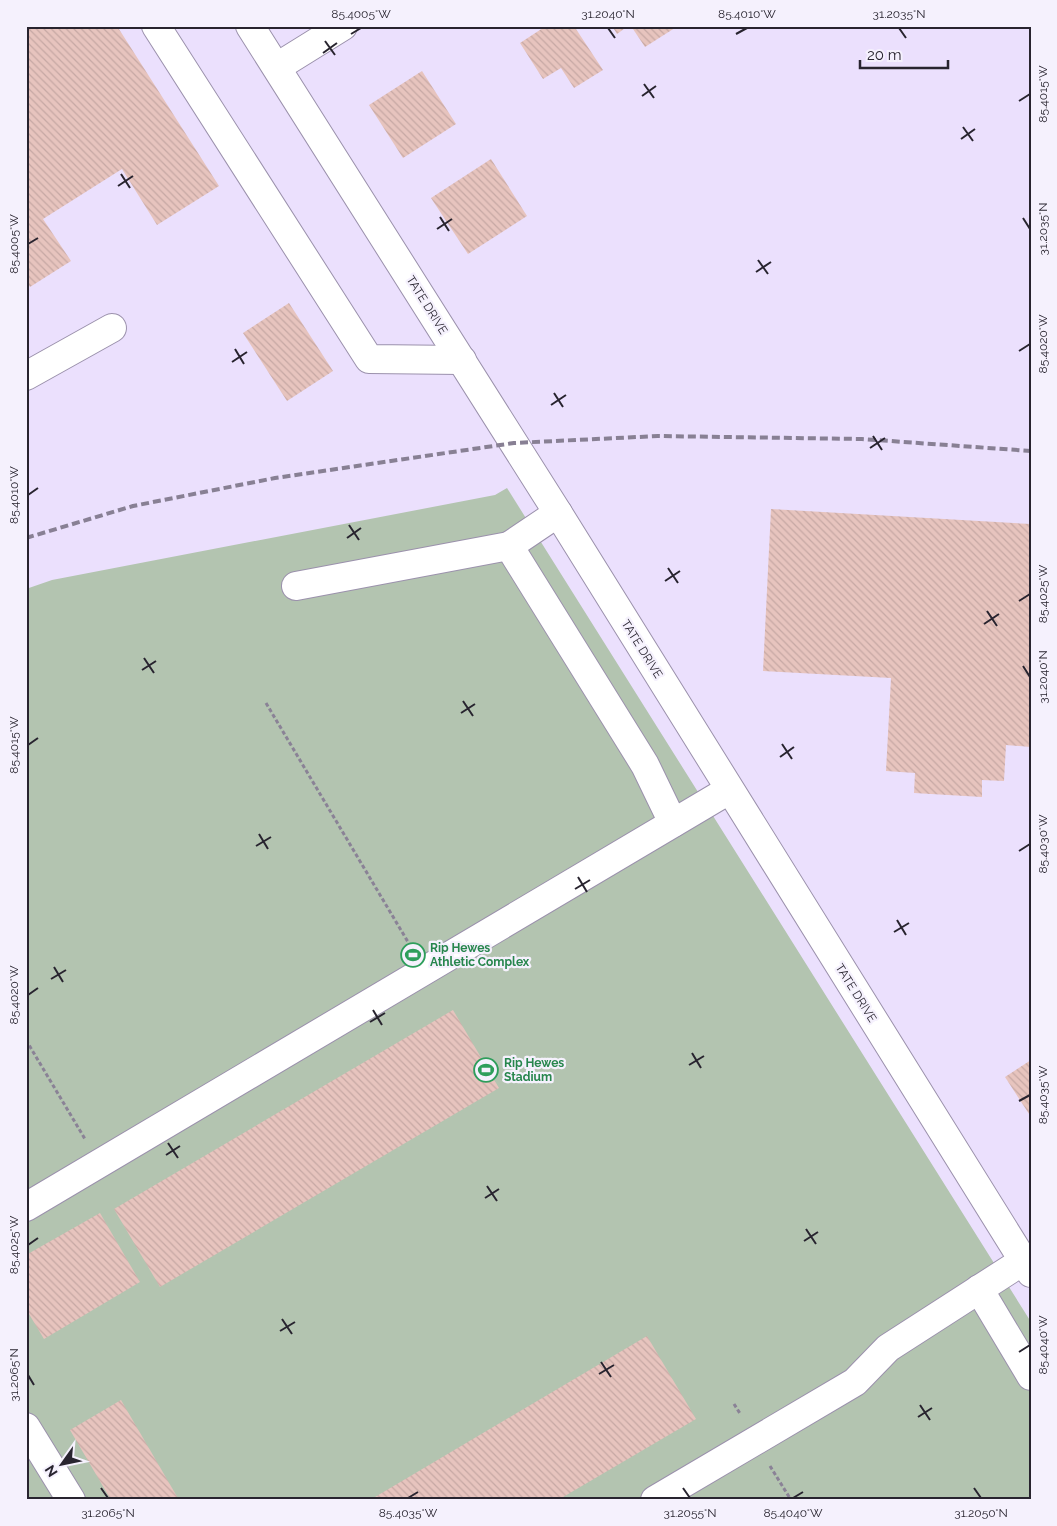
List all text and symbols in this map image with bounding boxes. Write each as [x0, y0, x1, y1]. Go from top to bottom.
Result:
text: 85.4005°W [331, 7, 391, 21]
text: 31.2040°N [581, 7, 635, 21]
text: 85.4010°W [718, 7, 776, 21]
text: 31.2035°N [873, 7, 925, 21]
scale bar [860, 38, 947, 70]
text: 20 m [867, 46, 902, 64]
text: 85.4015°W [1036, 65, 1050, 123]
text: 31.2035°N [1036, 203, 1050, 255]
text: 85.4005°W [7, 214, 21, 274]
street label: TATE DRIVE [403, 273, 451, 337]
text: 85.4020°W [1036, 314, 1050, 373]
text: 85.4010°W [7, 466, 21, 524]
text: 85.4025°W [1036, 564, 1050, 623]
street label: TATE DRIVE [618, 617, 666, 681]
text: 31.2040°N [1036, 650, 1050, 704]
text: 85.4015°W [7, 716, 21, 774]
text: 85.4030°W [1036, 814, 1050, 874]
place label: Rip Hewes Athletic Complex [430, 941, 530, 969]
sports icon: Rip Hewes Athletic Complex [400, 942, 426, 968]
street label: TATE DRIVE [832, 961, 880, 1025]
text: 85.4020°W [7, 965, 21, 1024]
place label: Rip Hewes Stadium [504, 1056, 564, 1084]
sports icon: Rip Hewes Stadium [473, 1057, 499, 1083]
text: 85.4035°W [1036, 1065, 1050, 1124]
text: 85.4025°W [7, 1215, 21, 1274]
text: 85.4040°W [1036, 1315, 1050, 1375]
text: 31.2065°N [7, 1348, 21, 1402]
north arrow [38, 1438, 88, 1488]
text: N [41, 1462, 61, 1480]
text: 31.2065°N [81, 1506, 135, 1520]
text: 85.4035°W [379, 1506, 438, 1520]
text: 31.2055°N [664, 1506, 716, 1520]
text: 85.4040°W [763, 1506, 823, 1520]
text: 31.2050°N [954, 1506, 1008, 1520]

